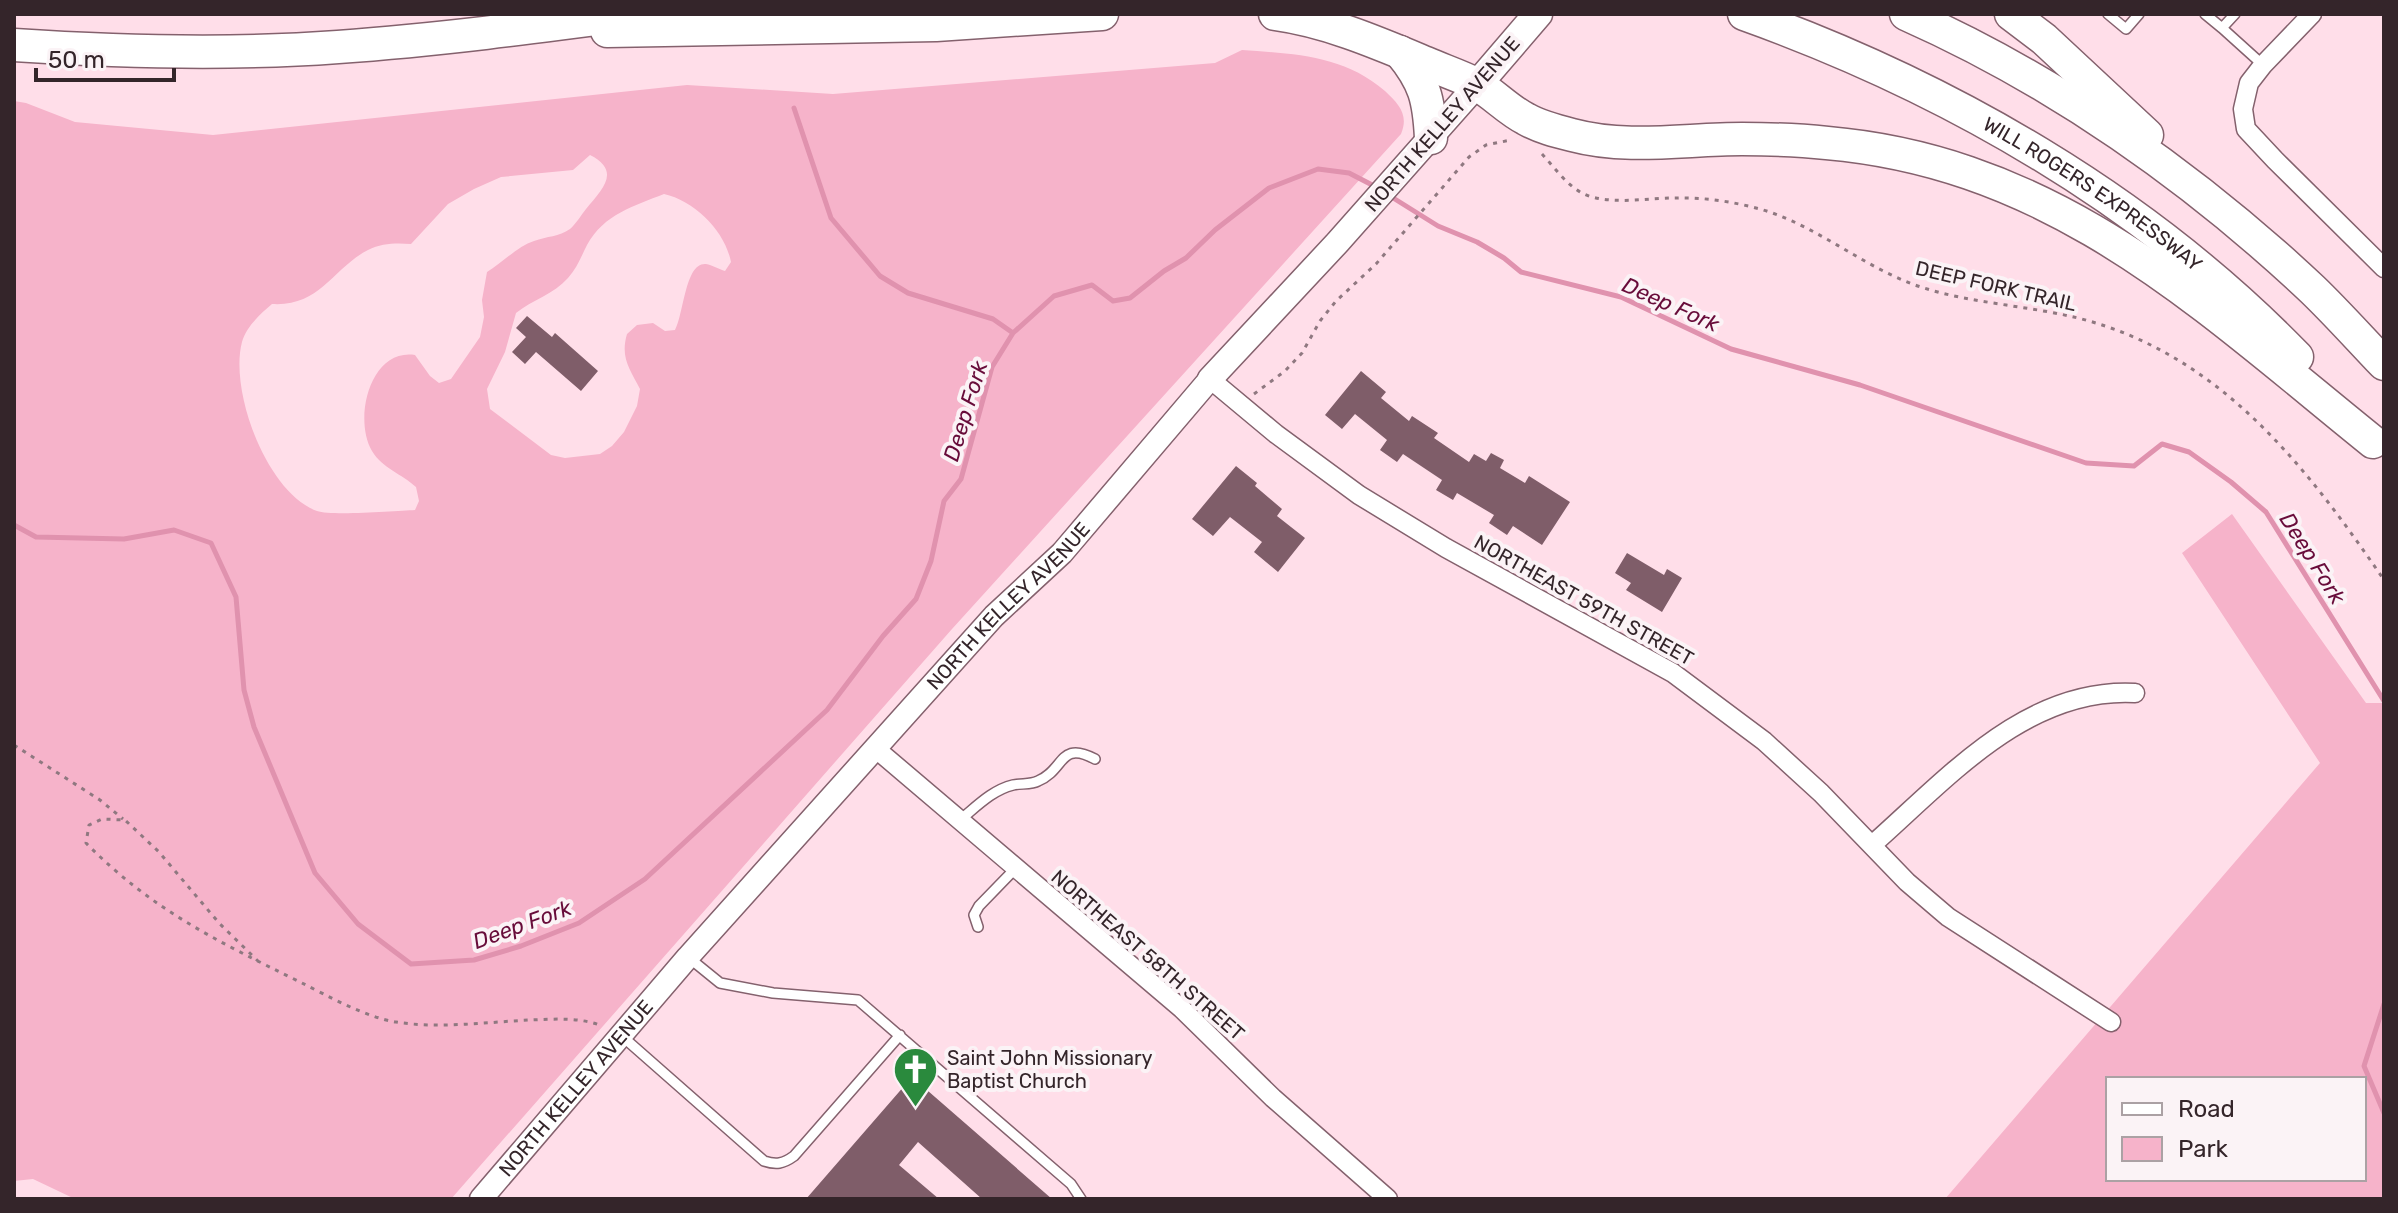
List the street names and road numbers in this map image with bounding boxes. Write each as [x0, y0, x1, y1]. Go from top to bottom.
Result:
street label: NORTH KELLEY AVENUE [1359, 31, 1525, 217]
street label: WILL ROGERS EXPRESSWAY [1979, 112, 2207, 276]
street label: DEEP FORK TRAIL [1913, 256, 2079, 316]
street label: NORTH KELLEY AVENUE [922, 517, 1095, 695]
street label: NORTHEAST 59TH STREET [1470, 530, 1698, 671]
street label: NORTHEAST 58TH STREET [1047, 865, 1250, 1046]
street label: NORTH KELLEY AVENUE [494, 995, 658, 1181]

